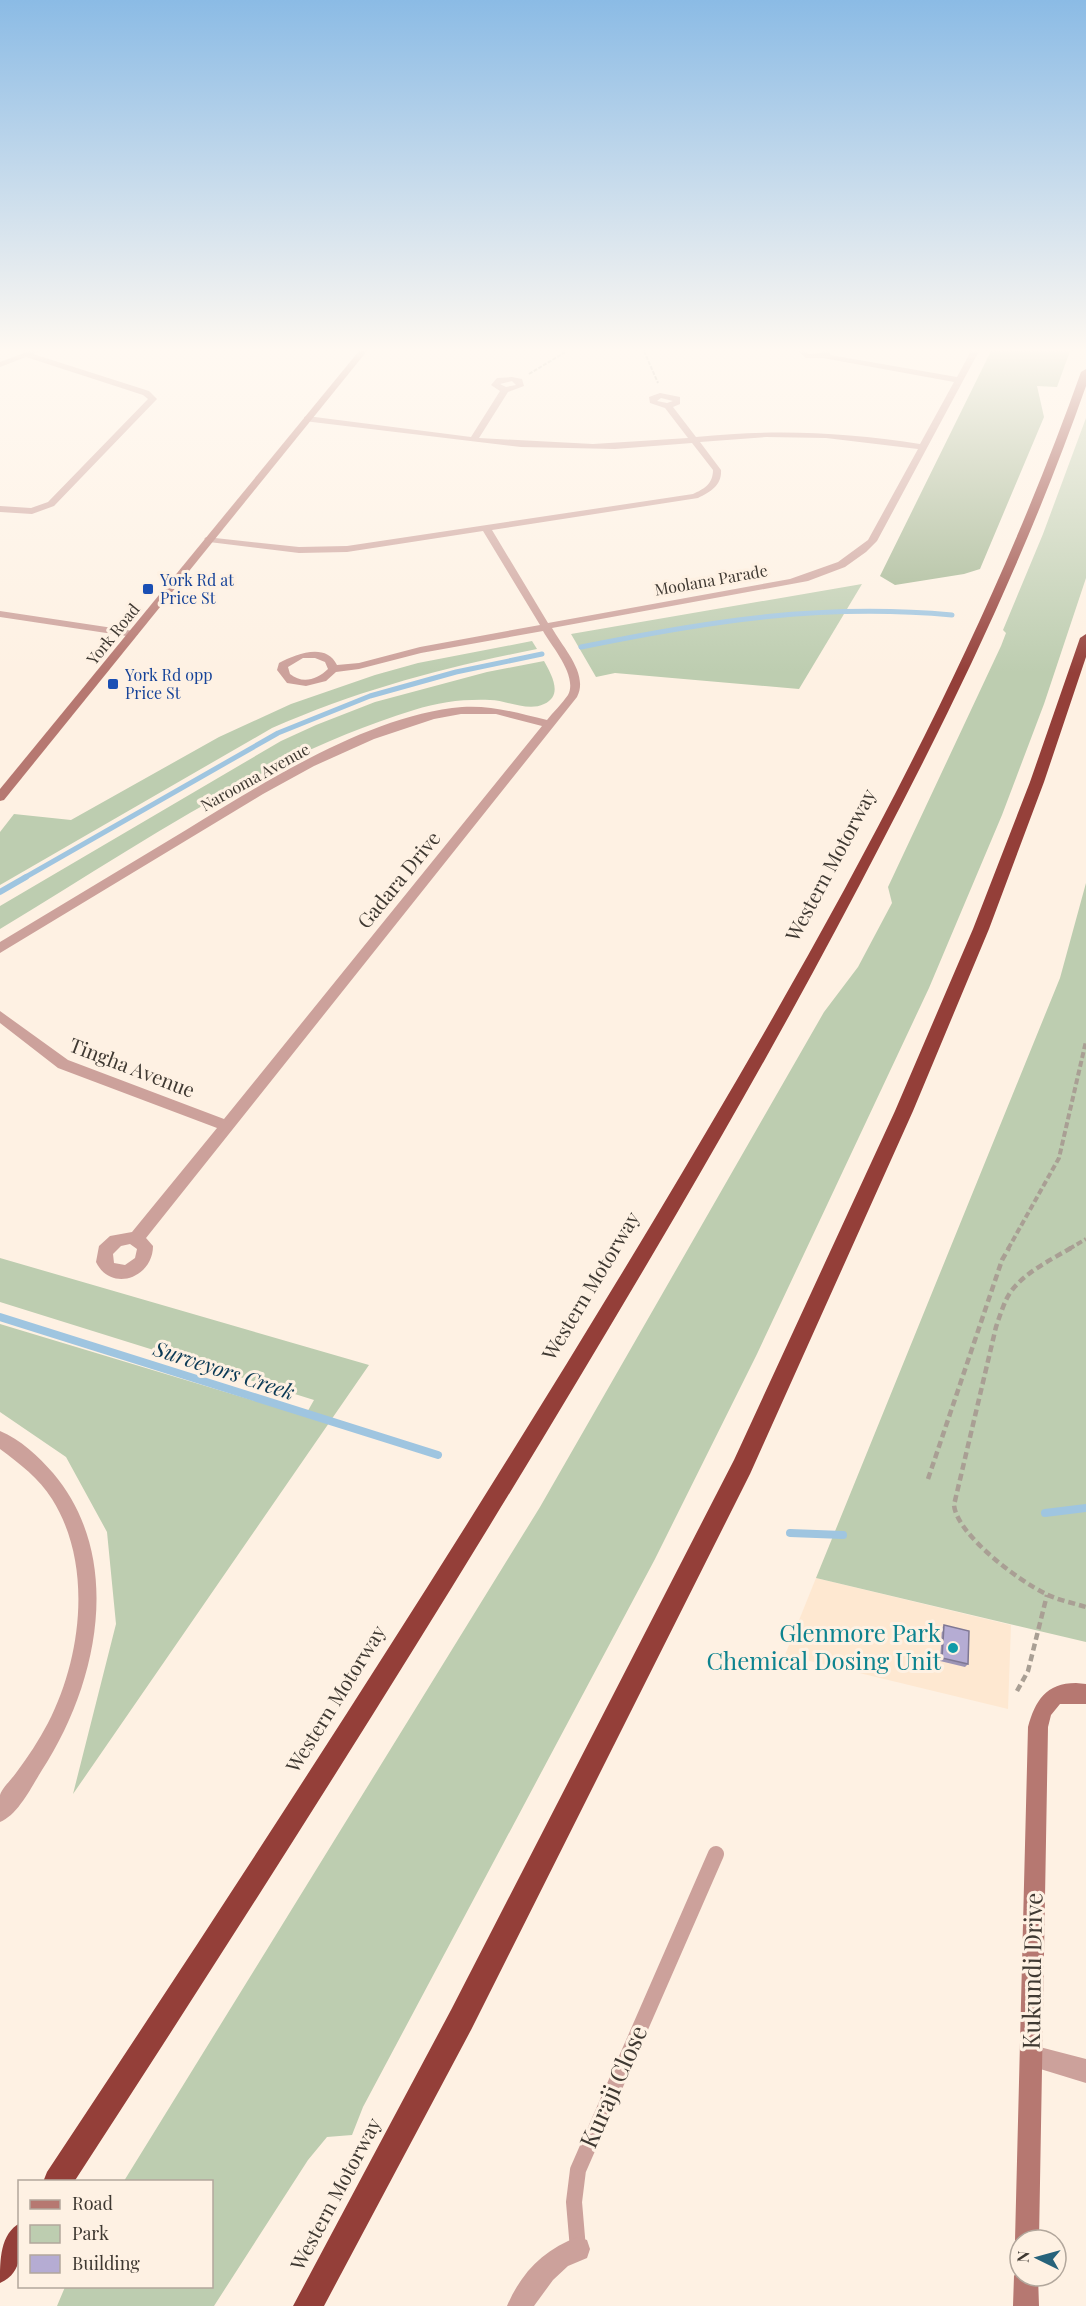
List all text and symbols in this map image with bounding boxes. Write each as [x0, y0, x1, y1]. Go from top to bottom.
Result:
street label: Moolana Parade [653, 559, 769, 600]
place label: York Rd at Price St [159, 569, 234, 608]
marker: York Rd at Price St [141, 582, 155, 596]
street label: York Road [81, 599, 144, 669]
place label: York Rd opp Price St [124, 664, 213, 703]
marker: York Rd opp Price St [106, 677, 120, 691]
street label: Narooma Avenue [197, 738, 313, 815]
street label: Western Motorway [778, 783, 881, 946]
street label: Gadara Drive [350, 825, 445, 933]
street label: Tingha Avenue [66, 1030, 199, 1103]
street label: Western Motorway [534, 1206, 645, 1365]
water label: Surveyors Creek [150, 1333, 299, 1405]
place label: Glenmore Park Chemical Dosing Unit [707, 1616, 942, 1676]
street label: Western Motorway [278, 1619, 391, 1778]
marker: Glenmore Park Chemical Dosing Unit [946, 1641, 960, 1655]
street label: Kukundi Drive [1014, 1892, 1048, 2050]
street label: Kuraji Close [571, 2020, 653, 2152]
street label: Western Motorway [283, 2112, 386, 2275]
legend [18, 2180, 213, 2288]
text: Road [72, 2191, 113, 2215]
text: Park [72, 2221, 109, 2245]
north arrow [1008, 2228, 1068, 2288]
text: N [1012, 2250, 1034, 2263]
text: Building [72, 2251, 140, 2275]

